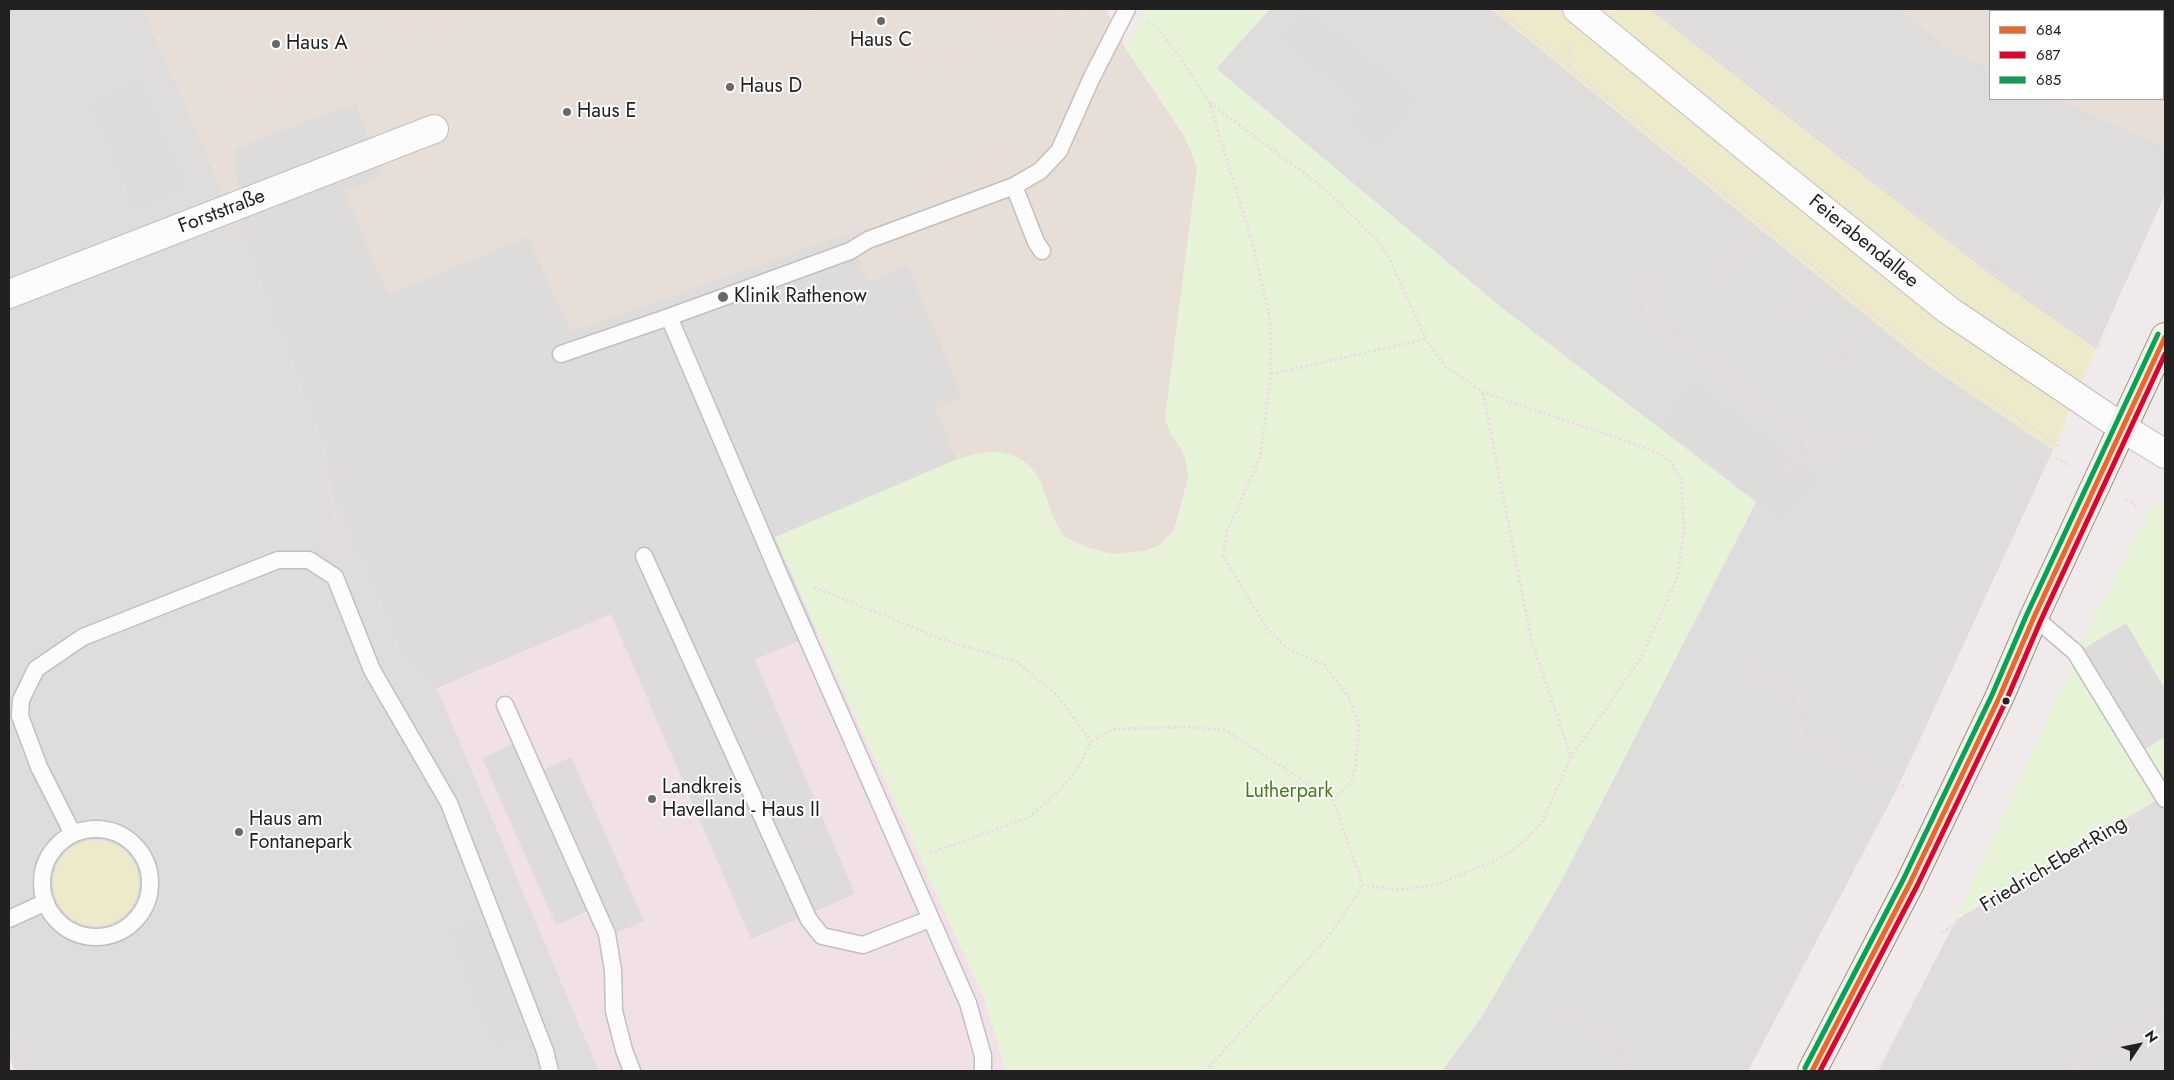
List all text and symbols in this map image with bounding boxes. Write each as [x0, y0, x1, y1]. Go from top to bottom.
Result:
legend [1989, 10, 2164, 100]
marker: Haus C [875, 15, 887, 27]
text: 684 [2036, 19, 2062, 41]
place label: Haus C [850, 29, 912, 53]
place label: Haus A [286, 32, 348, 56]
marker: Haus A [270, 38, 282, 50]
text: 687 [2036, 44, 2060, 66]
text: 685 [2036, 69, 2061, 91]
place label: Haus D [740, 75, 802, 99]
marker: Haus D [724, 81, 736, 93]
place label: Haus E [577, 100, 636, 124]
marker: Haus E [561, 106, 573, 118]
street label: Forststraße [175, 184, 269, 240]
street label: Feierabendallee [1803, 190, 1923, 294]
place label: Klinik Rathenow [734, 285, 867, 309]
marker: Klinik Rathenow [716, 290, 730, 304]
unlabelled marker [2001, 696, 2011, 706]
place label: Landkreis Havelland - Haus II [662, 776, 820, 823]
park label: Lutherpark [1245, 780, 1333, 804]
marker: Landkreis Havelland - Haus II [646, 793, 658, 805]
place label: Haus am Fontanepark [249, 808, 352, 855]
street label: Friedrich-Ebert-Ring [1976, 812, 2132, 918]
marker: Haus am Fontanepark [233, 826, 245, 838]
north arrow [2114, 1020, 2164, 1070]
text: N [2140, 1026, 2163, 1047]

